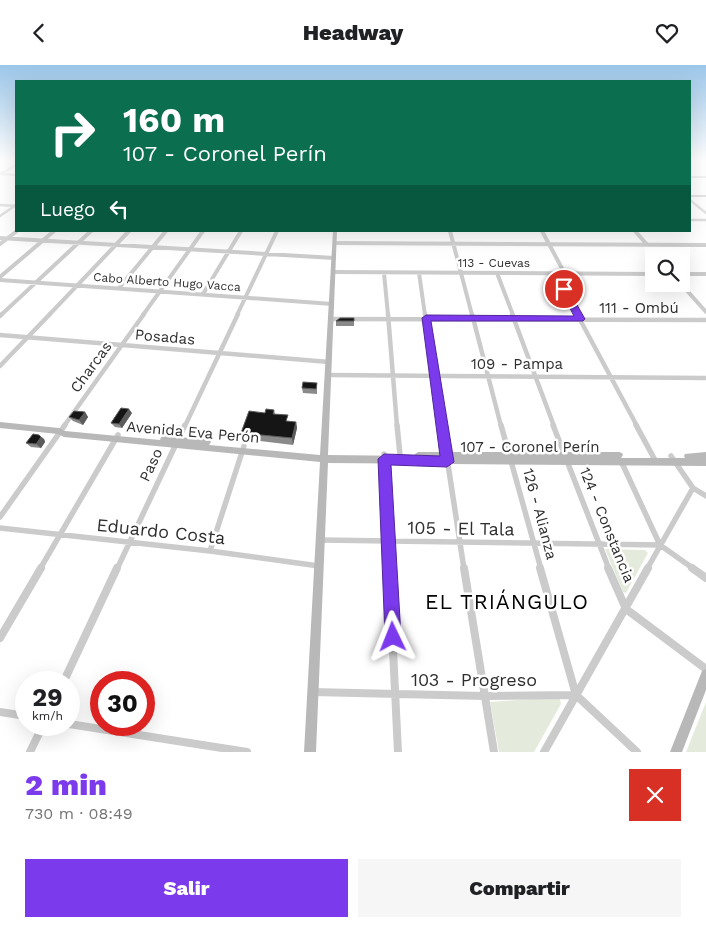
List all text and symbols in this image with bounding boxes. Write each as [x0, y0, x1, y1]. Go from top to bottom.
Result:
icon: back [25, 19, 53, 47]
icon: heart [653, 19, 681, 47]
text: Headway [303, 20, 403, 45]
text: 160 m [123, 99, 225, 141]
icon: right [40, 100, 105, 165]
text: 107 - Coronel Perín [123, 141, 327, 166]
icon: left [105, 195, 133, 223]
text: Luego [40, 198, 95, 221]
map controls [645, 247, 690, 292]
button: search [645, 247, 690, 292]
street label: 113 - Cuevas [458, 256, 530, 270]
pin [543, 268, 585, 310]
street label: Cabo Alberto Hugo Vacca [93, 270, 241, 294]
icon: arrive [550, 275, 578, 303]
street label: 111 - Ombú [599, 299, 679, 317]
street label: Posadas [134, 325, 196, 349]
street label: Charcas [66, 338, 116, 396]
street label: 109 - Pampa [471, 355, 564, 373]
street label: Avenida Eva Perón [126, 417, 260, 447]
street label: 107 - Coronel Perín [460, 438, 600, 456]
street label: Paso [136, 446, 166, 484]
street label: 124 - Constancia [576, 465, 638, 586]
street label: 126 - Alianza [519, 466, 561, 562]
street label: Eduardo Costa [96, 514, 226, 548]
street label: 105 - El Tala [407, 517, 515, 539]
district label: EL TRIÁNGULO [425, 589, 589, 614]
position arrow [366, 610, 418, 662]
street label: 103 - Progreso [411, 669, 537, 690]
speed limit sign: 30 [90, 671, 155, 736]
text: 29 [32, 683, 63, 712]
text: km/h [32, 709, 63, 723]
text: 2 min [25, 767, 107, 802]
button: close [629, 769, 681, 821]
text: 730 m · 08:49 [25, 804, 133, 823]
button: Salir [25, 859, 348, 917]
button: Compartir [358, 859, 681, 917]

